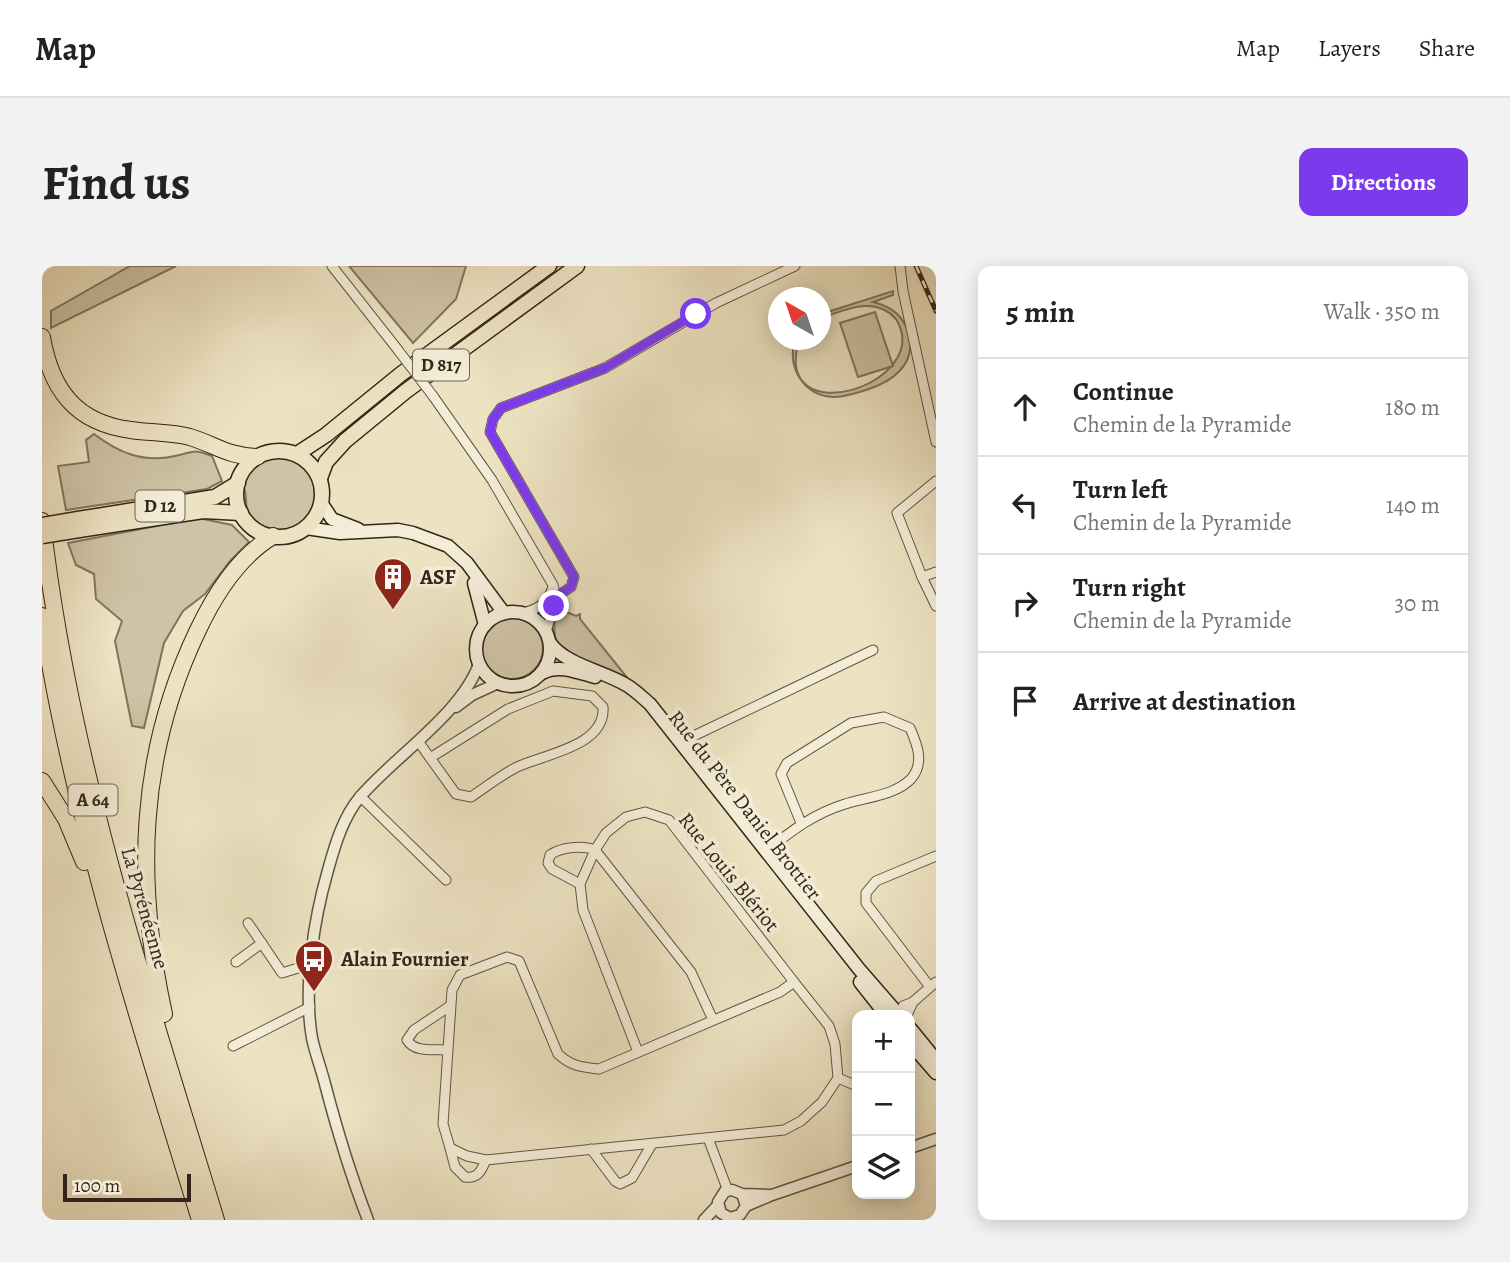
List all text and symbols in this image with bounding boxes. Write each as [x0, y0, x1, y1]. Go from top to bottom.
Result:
text: Map [35, 26, 96, 71]
text: Map [1236, 32, 1280, 64]
text: Layers [1318, 32, 1381, 64]
text: Share [1419, 32, 1475, 64]
button: Directions [1299, 148, 1468, 216]
text: Find us [42, 149, 190, 216]
north arrow [768, 287, 831, 350]
text: 5 min [1006, 292, 1075, 332]
text: Walk · 350 m [1324, 296, 1440, 327]
route start [680, 298, 711, 329]
road number: D 817 [413, 349, 469, 380]
text: Continue [1073, 374, 1174, 409]
icon: ahead [1006, 388, 1044, 426]
text: 180 m [1385, 392, 1440, 423]
text: Chemin de la Pyramide [1073, 409, 1292, 440]
text: Turn left [1073, 472, 1168, 507]
icon: left [1006, 486, 1044, 524]
road number: D 12 [136, 490, 184, 522]
text: 140 m [1386, 490, 1440, 521]
text: Chemin de la Pyramide [1073, 507, 1292, 538]
building icon: ASF [372, 556, 414, 611]
place label: ASF [419, 563, 456, 591]
text: Turn right [1073, 570, 1186, 605]
icon: right [1006, 584, 1044, 622]
text: 30 m [1394, 588, 1440, 619]
route end [538, 590, 569, 621]
text: Chemin de la Pyramide [1073, 605, 1292, 636]
icon: arrive [1006, 682, 1044, 720]
text: Arrive at destination [1073, 684, 1296, 719]
street label: Rue du Père Daniel Brottier [662, 704, 828, 906]
road number: A 64 [68, 785, 118, 816]
street label: Rue Louis Blériot [672, 806, 786, 938]
street label: La Pyrénéenne [114, 844, 176, 972]
bus stop icon: Alain Fournier [293, 938, 335, 993]
place label: Alain Fournier [340, 945, 469, 973]
map controls [852, 1010, 915, 1199]
button: + [852, 1010, 915, 1073]
button: − [852, 1073, 915, 1136]
button: layers [852, 1136, 915, 1199]
scale bar [63, 1171, 191, 1203]
text: 100 m [74, 1173, 120, 1199]

